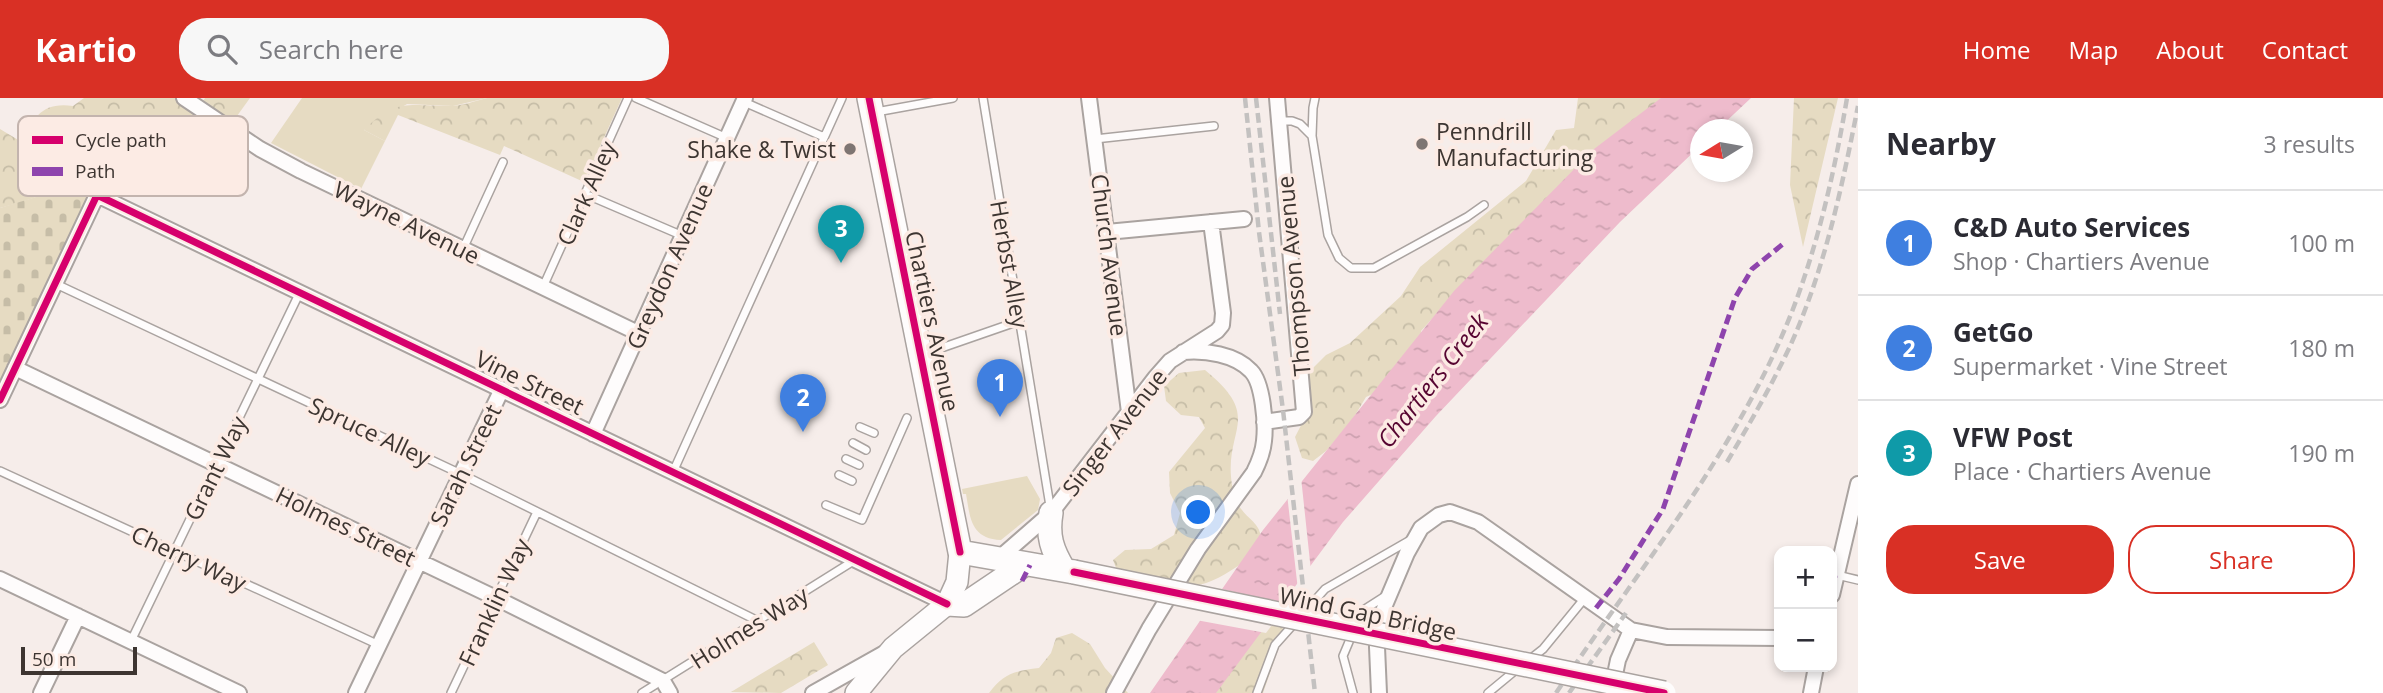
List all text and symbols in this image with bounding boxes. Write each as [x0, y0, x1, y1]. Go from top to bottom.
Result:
search box [179, 18, 669, 81]
text: Kartio [35, 27, 137, 72]
icon: search [203, 30, 241, 68]
text: Search here [259, 31, 404, 67]
text: Home [1963, 33, 2031, 66]
text: Map [2069, 33, 2118, 66]
text: About [2156, 33, 2224, 66]
text: Contact [2262, 33, 2348, 66]
place label: Penndrill Manufacturing [1436, 115, 1594, 173]
legend [18, 116, 248, 196]
north arrow [1690, 119, 1753, 182]
text: Nearby [1886, 123, 1996, 164]
text: Cycle path [75, 127, 167, 153]
text: 3 results [2264, 128, 2355, 160]
place label: Shake & Twist [687, 133, 836, 165]
street label: Clark Alley [549, 135, 623, 250]
marker: Penndrill Manufacturing [1414, 136, 1430, 152]
marker: Shake & Twist [842, 141, 858, 157]
text: Path [75, 158, 115, 184]
street label: Church Avenue [1084, 172, 1136, 338]
street label: Wayne Avenue [329, 173, 485, 271]
street label: Thompson Avenue [1268, 175, 1318, 377]
street label: Greydon Avenue [618, 178, 720, 354]
street label: Herbst Alley [983, 198, 1037, 331]
pin: 3 [818, 205, 864, 263]
text: C&D Auto Services [1953, 209, 2190, 245]
text: 1 [1902, 227, 1916, 259]
text: 100 m [2288, 227, 2355, 259]
street label: Chartiers Avenue [898, 228, 968, 414]
text: Shop · Chartiers Avenue [1953, 245, 2210, 277]
water label: Chartiers Creek [1369, 305, 1496, 454]
text: GetGo [1953, 314, 2033, 350]
text: 2 [1902, 332, 1916, 364]
text: 180 m [2288, 332, 2355, 364]
street label: Vine Street [471, 342, 589, 422]
text: Supermarket · Vine Street [1953, 350, 2228, 382]
pin: 1 [977, 359, 1023, 417]
street label: Singer Avenue [1054, 362, 1174, 502]
pin: 2 [780, 374, 826, 432]
street label: Spruce Alley [304, 389, 436, 473]
street label: Sarah Street [422, 399, 508, 531]
street label: Grant Way [176, 410, 254, 526]
text: VFW Post [1953, 419, 2073, 455]
text: 3 [1902, 437, 1916, 469]
text: 190 m [2288, 437, 2355, 469]
text: Place · Chartiers Avenue [1953, 455, 2211, 487]
street label: Holmes Street [271, 478, 421, 574]
your location [1181, 495, 1215, 529]
street label: Cherry Way [126, 517, 252, 599]
button: Save [1886, 525, 2114, 594]
button: Share [2128, 525, 2355, 594]
street label: Franklin Way [450, 533, 538, 671]
map controls [1774, 546, 1837, 672]
button: + [1774, 546, 1837, 609]
street label: Holmes Way [684, 578, 814, 676]
street label: Wind Gap Bridge [1276, 579, 1460, 647]
button: − [1774, 609, 1837, 672]
scale bar [21, 644, 136, 676]
text: 50 m [32, 646, 76, 672]

